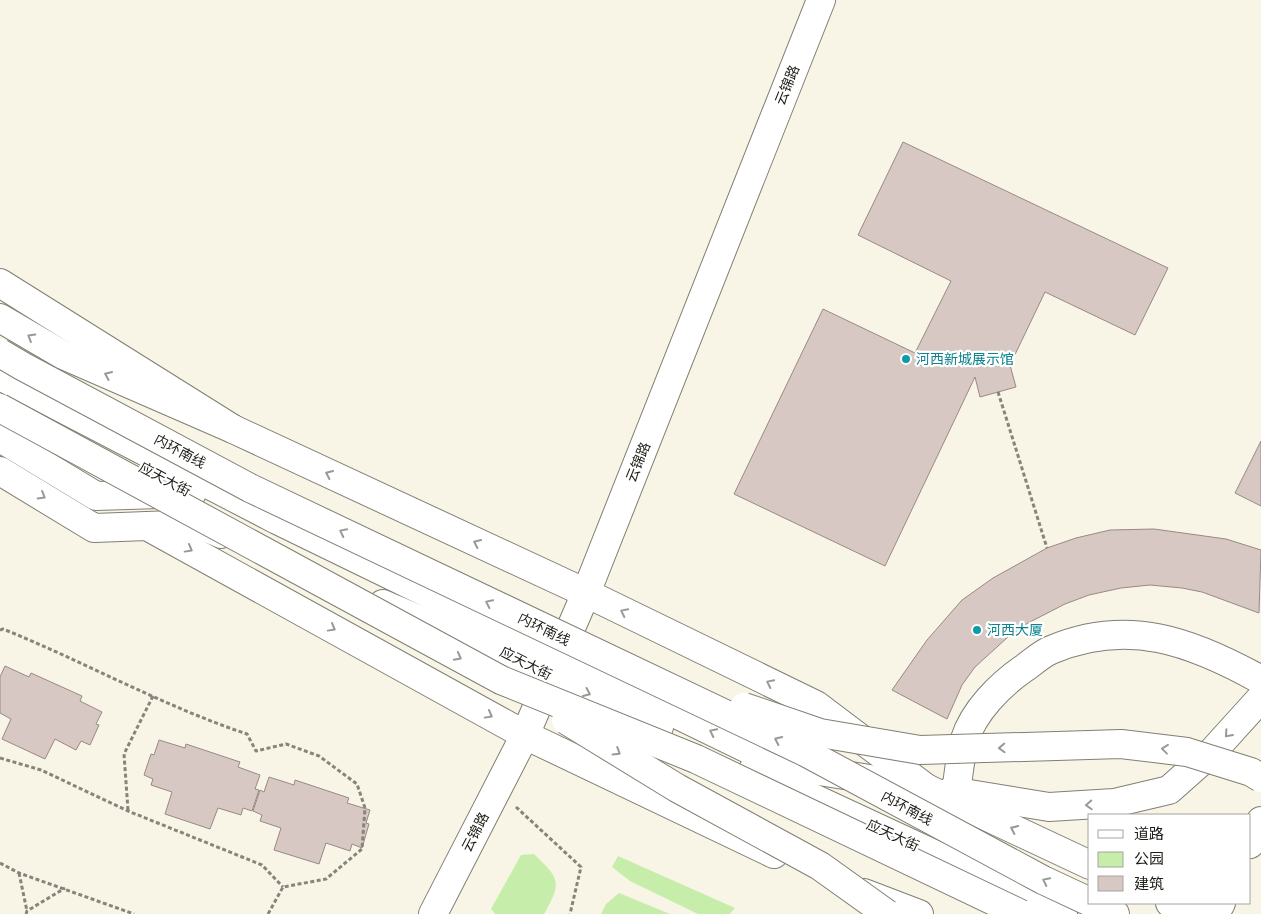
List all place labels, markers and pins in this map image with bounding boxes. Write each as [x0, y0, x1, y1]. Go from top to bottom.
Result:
place label: 河西新城展示馆 [916, 351, 1014, 368]
marker: 河西新城展示馆 [900, 353, 912, 365]
place label: 河西大厦 [987, 622, 1043, 639]
marker: 河西大厦 [971, 624, 983, 636]

